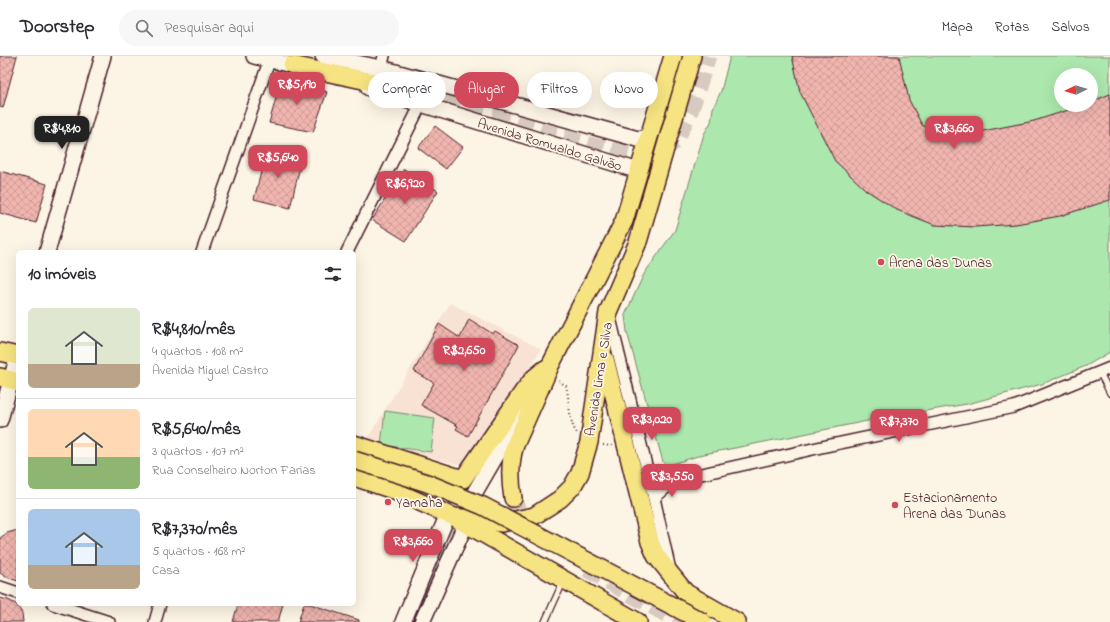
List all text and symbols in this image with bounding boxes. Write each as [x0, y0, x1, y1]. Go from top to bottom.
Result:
search box [119, 10, 399, 46]
text: Doorstep [20, 14, 95, 41]
icon: search [133, 17, 155, 39]
text: Pesquisar aqui [165, 17, 254, 39]
text: Mapa [942, 17, 973, 38]
text: Rotas [995, 17, 1029, 38]
text: Salvos [1051, 17, 1090, 38]
north arrow [1054, 68, 1098, 112]
map controls [1054, 68, 1098, 112]
pin: R$5,190 [260, 72, 334, 106]
chip: Comprar [368, 72, 446, 108]
chip: Alugar [454, 72, 519, 108]
chip: Filtros [527, 72, 592, 108]
chip: Novo [600, 72, 658, 108]
text: R$5,190 [278, 75, 316, 94]
street label: Avenida Romualdo Galvão [475, 113, 624, 177]
pin: R$4,810 [25, 116, 99, 150]
pin: R$3,660 [917, 116, 991, 150]
text: R$4,810 [43, 119, 81, 138]
text: R$3,660 [934, 119, 974, 138]
pin: R$5,640 [241, 145, 315, 179]
text: R$5,640 [257, 148, 299, 167]
pin: R$6,920 [368, 171, 442, 205]
text: R$6,920 [385, 174, 425, 193]
place label: Arena das Dunas [889, 253, 992, 274]
marker: Arena das Dunas [876, 257, 886, 267]
text: 10 imóveis [28, 262, 97, 287]
icon: filters [322, 263, 344, 285]
text: R$4,810/mês [152, 317, 235, 342]
street label: Avenida Lima e Silva [580, 321, 619, 438]
icon: home [60, 324, 108, 372]
pin: R$2,650 [427, 338, 501, 372]
text: R$2,650 [443, 341, 485, 360]
text: 4 quartos · 108 m² [152, 342, 243, 361]
text: Avenida Miguel Castro [152, 361, 268, 380]
pin: R$3,020 [615, 407, 689, 441]
pin: R$7,370 [862, 409, 936, 443]
text: R$3,020 [632, 410, 672, 429]
text: R$7,370 [880, 412, 919, 431]
text: R$5,640/mês [152, 417, 241, 442]
icon: home [60, 425, 108, 473]
text: 3 quartos · 107 m² [152, 442, 244, 461]
text: Rua Conselheiro Norton Farias [152, 461, 316, 480]
pin: R$3,550 [635, 464, 709, 498]
text: R$3,550 [650, 467, 694, 486]
place label: Estacionamento Arena das Dunas [903, 488, 1006, 525]
place label: Yamaha [396, 493, 443, 514]
marker: Yamaha [383, 497, 393, 507]
marker: Estacionamento Arena das Dunas [890, 500, 900, 510]
text: R$7,370/mês [152, 517, 238, 542]
icon: home [60, 525, 108, 573]
pin: R$3,660 [376, 529, 450, 563]
text: R$3,660 [393, 532, 433, 551]
text: 5 quartos · 168 m² [152, 542, 245, 561]
text: Casa [152, 561, 180, 580]

